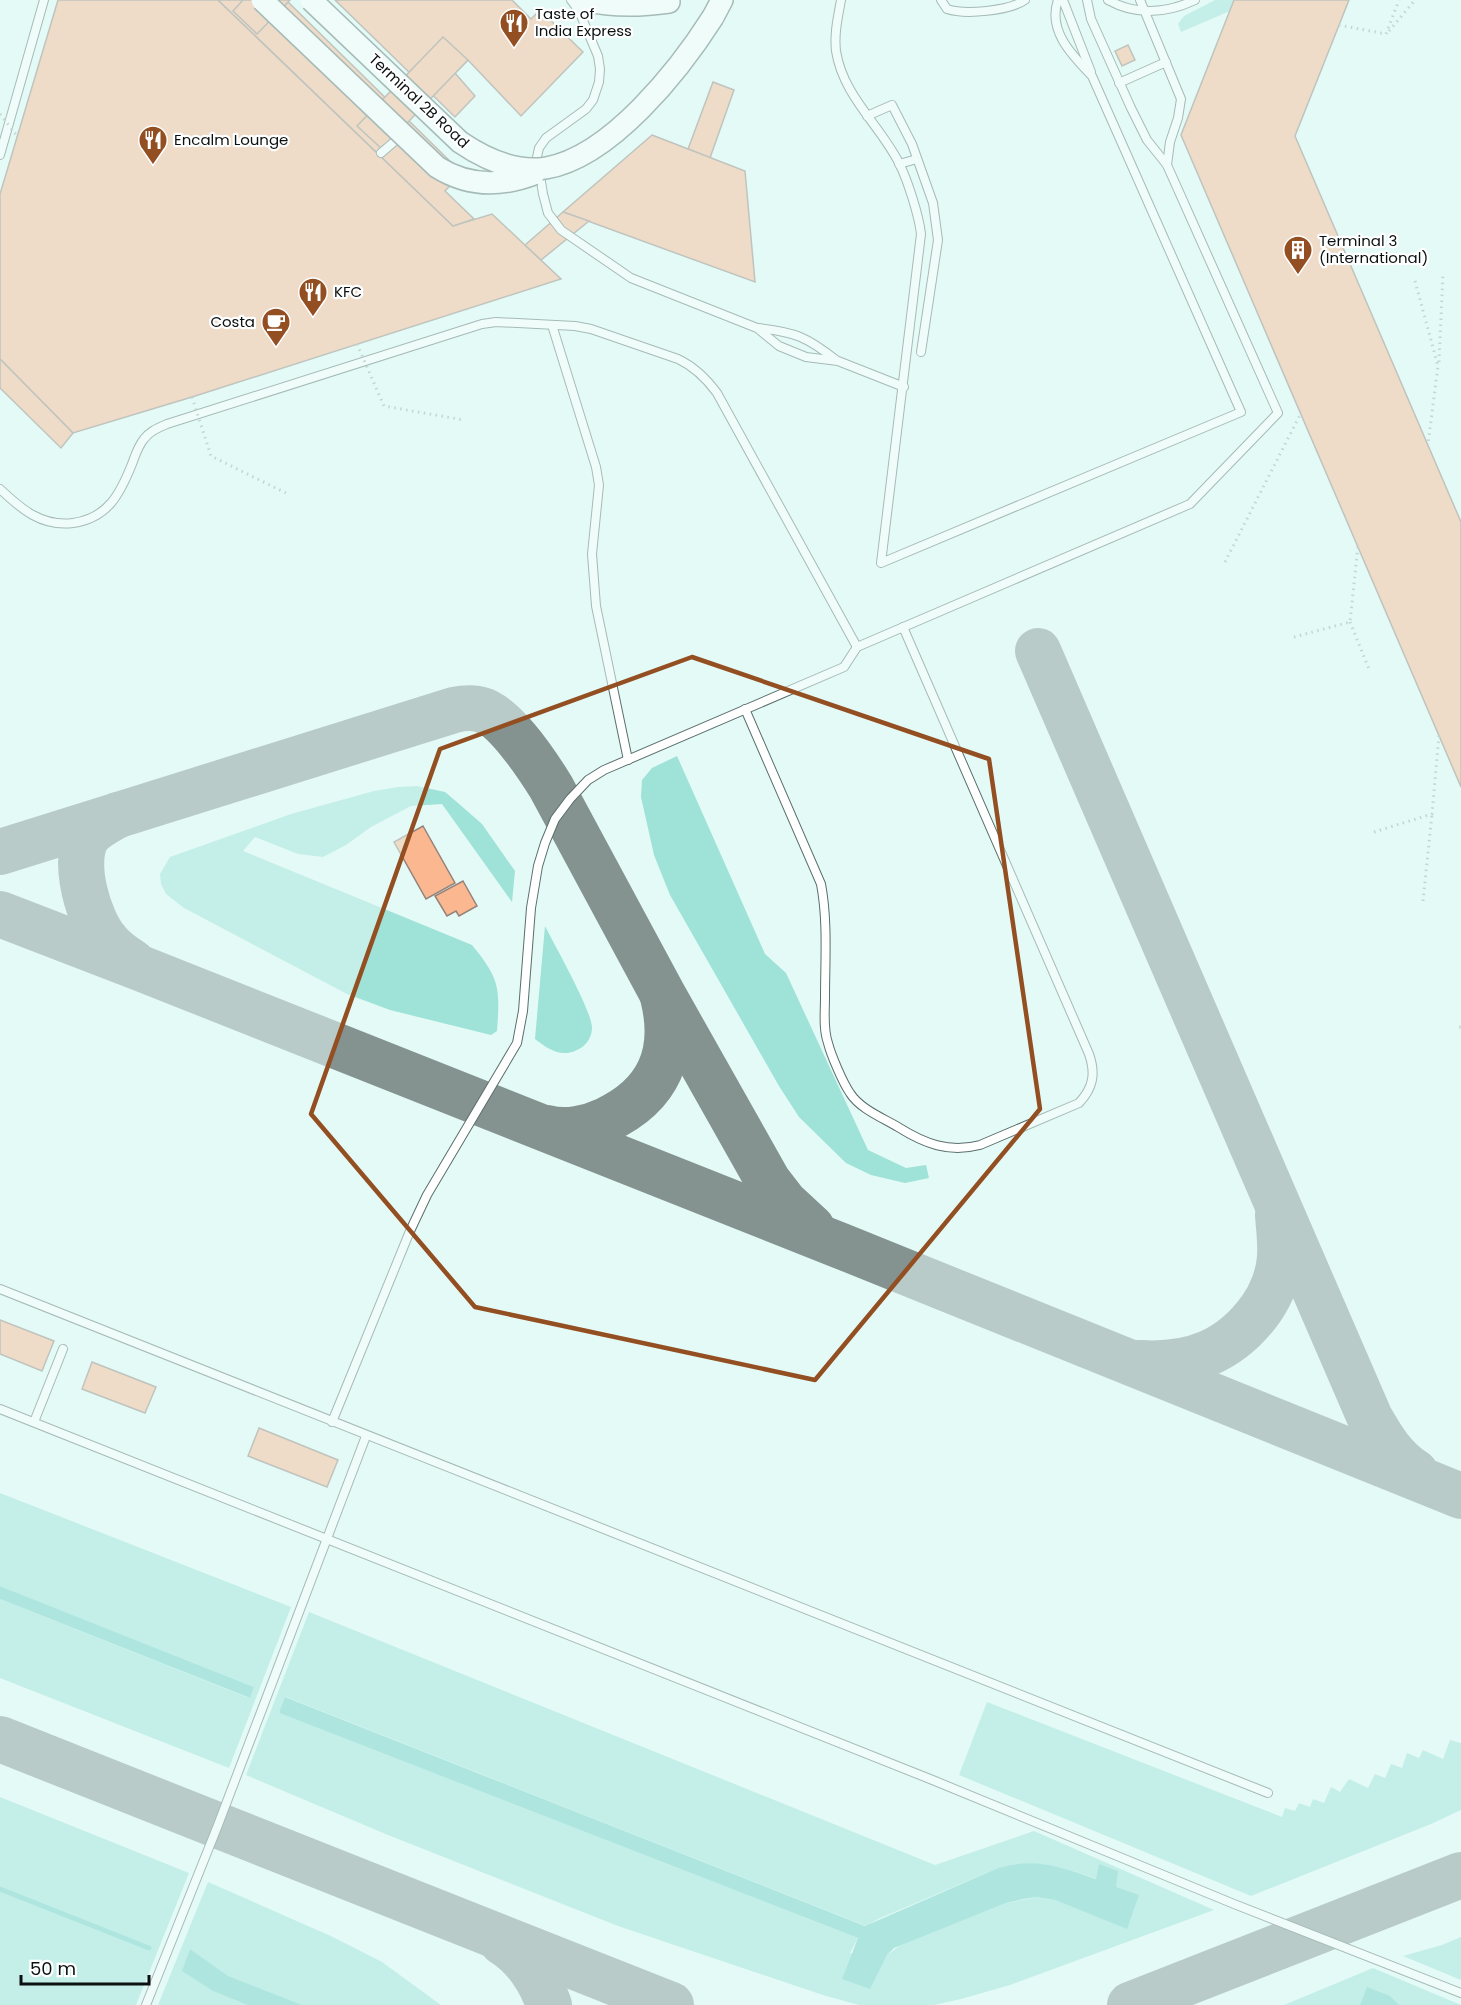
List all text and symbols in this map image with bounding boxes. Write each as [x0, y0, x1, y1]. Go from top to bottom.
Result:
place label: Taste of India Express [535, 3, 632, 41]
restaurant icon: Taste of India Express [498, 7, 530, 49]
street label: Terminal 2B Road [364, 48, 474, 153]
restaurant icon: Encalm Lounge [137, 124, 169, 166]
place label: Encalm Lounge [174, 129, 288, 150]
place label: Terminal 3 (International) [1319, 230, 1428, 268]
building icon: Terminal 3 (International) [1282, 234, 1314, 276]
restaurant icon: KFC [297, 276, 329, 318]
place label: KFC [334, 281, 362, 302]
cafe icon: Costa [260, 306, 292, 348]
place label: Costa [210, 311, 255, 332]
scale bar [21, 1948, 148, 1986]
text: 50 m [30, 1956, 76, 1981]

